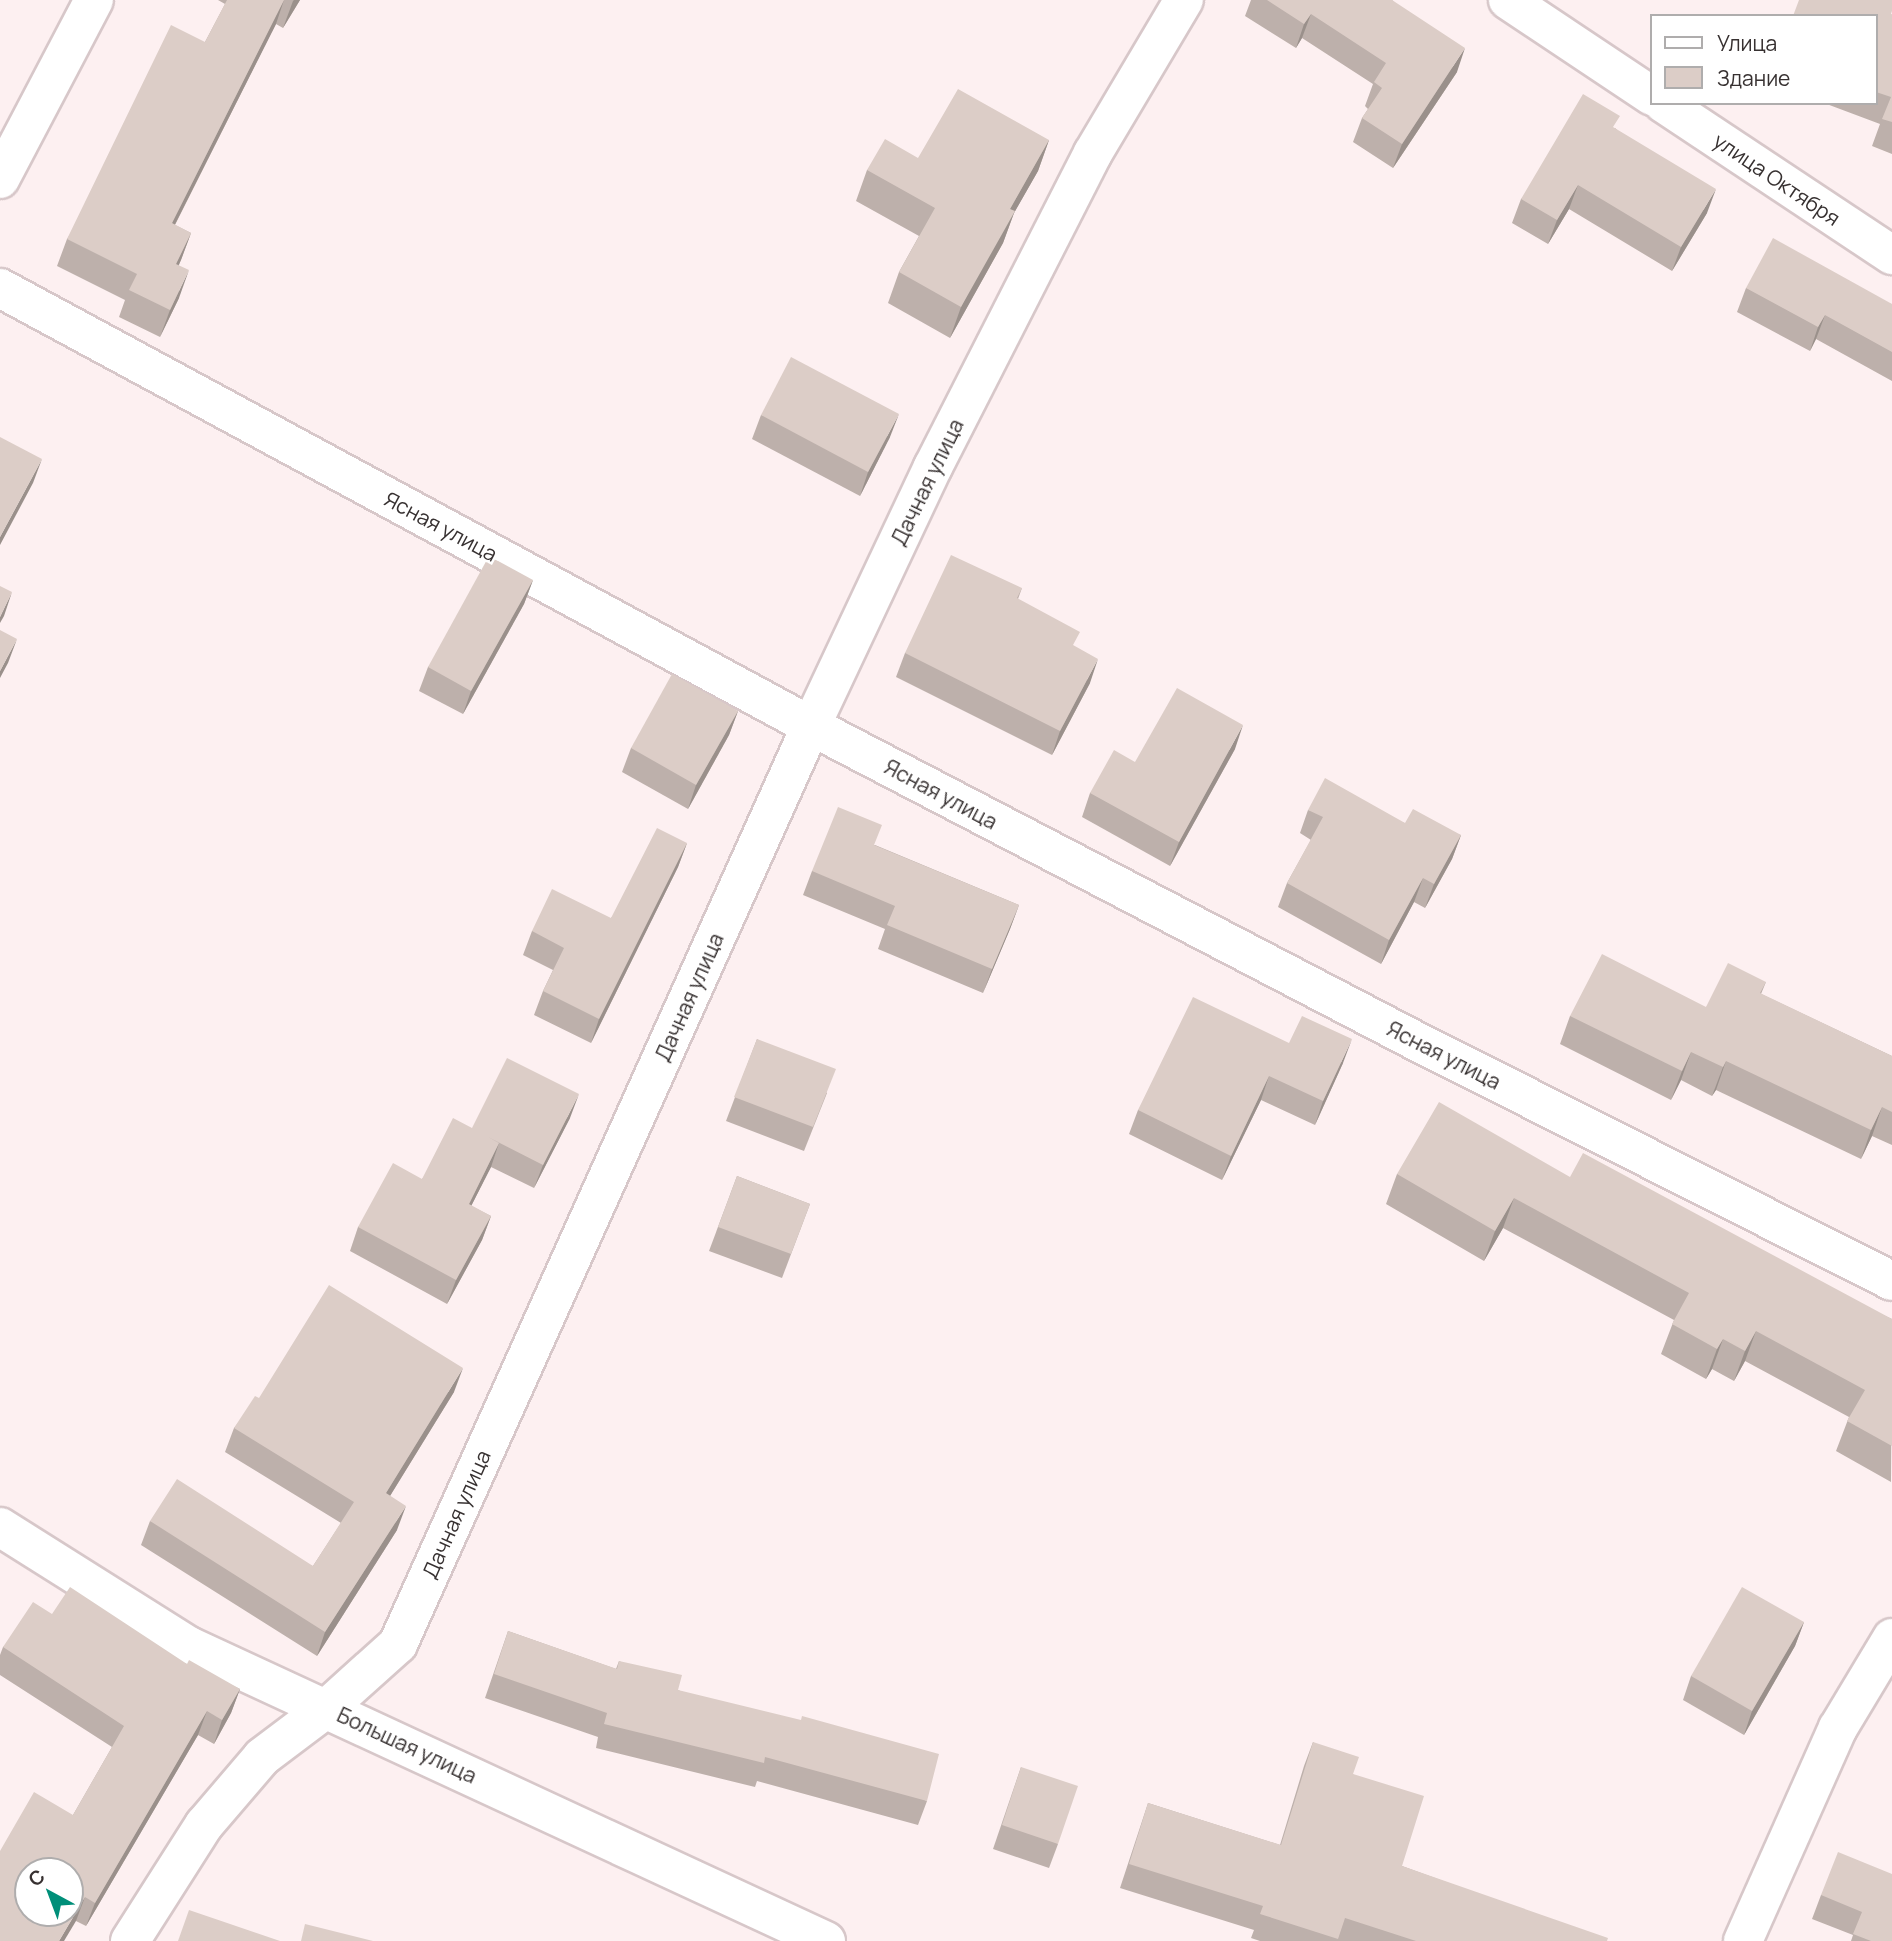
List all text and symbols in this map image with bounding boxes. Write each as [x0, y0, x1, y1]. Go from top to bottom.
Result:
legend [1650, 14, 1878, 105]
text: Улица [1717, 29, 1777, 57]
text: Здание [1717, 64, 1790, 92]
street label: улица Октября [1709, 127, 1845, 231]
street label: Дачная улица [885, 415, 969, 549]
street label: Ясная улица [380, 486, 502, 566]
street label: Ясная улица [880, 754, 1002, 834]
street label: Дачная улица [649, 929, 729, 1065]
street label: Ясная улица [1383, 1016, 1505, 1094]
street label: Дачная улица [416, 1446, 496, 1582]
street label: Большая улица [333, 1702, 481, 1788]
north arrow [14, 1857, 84, 1927]
text: С [23, 1863, 50, 1892]

